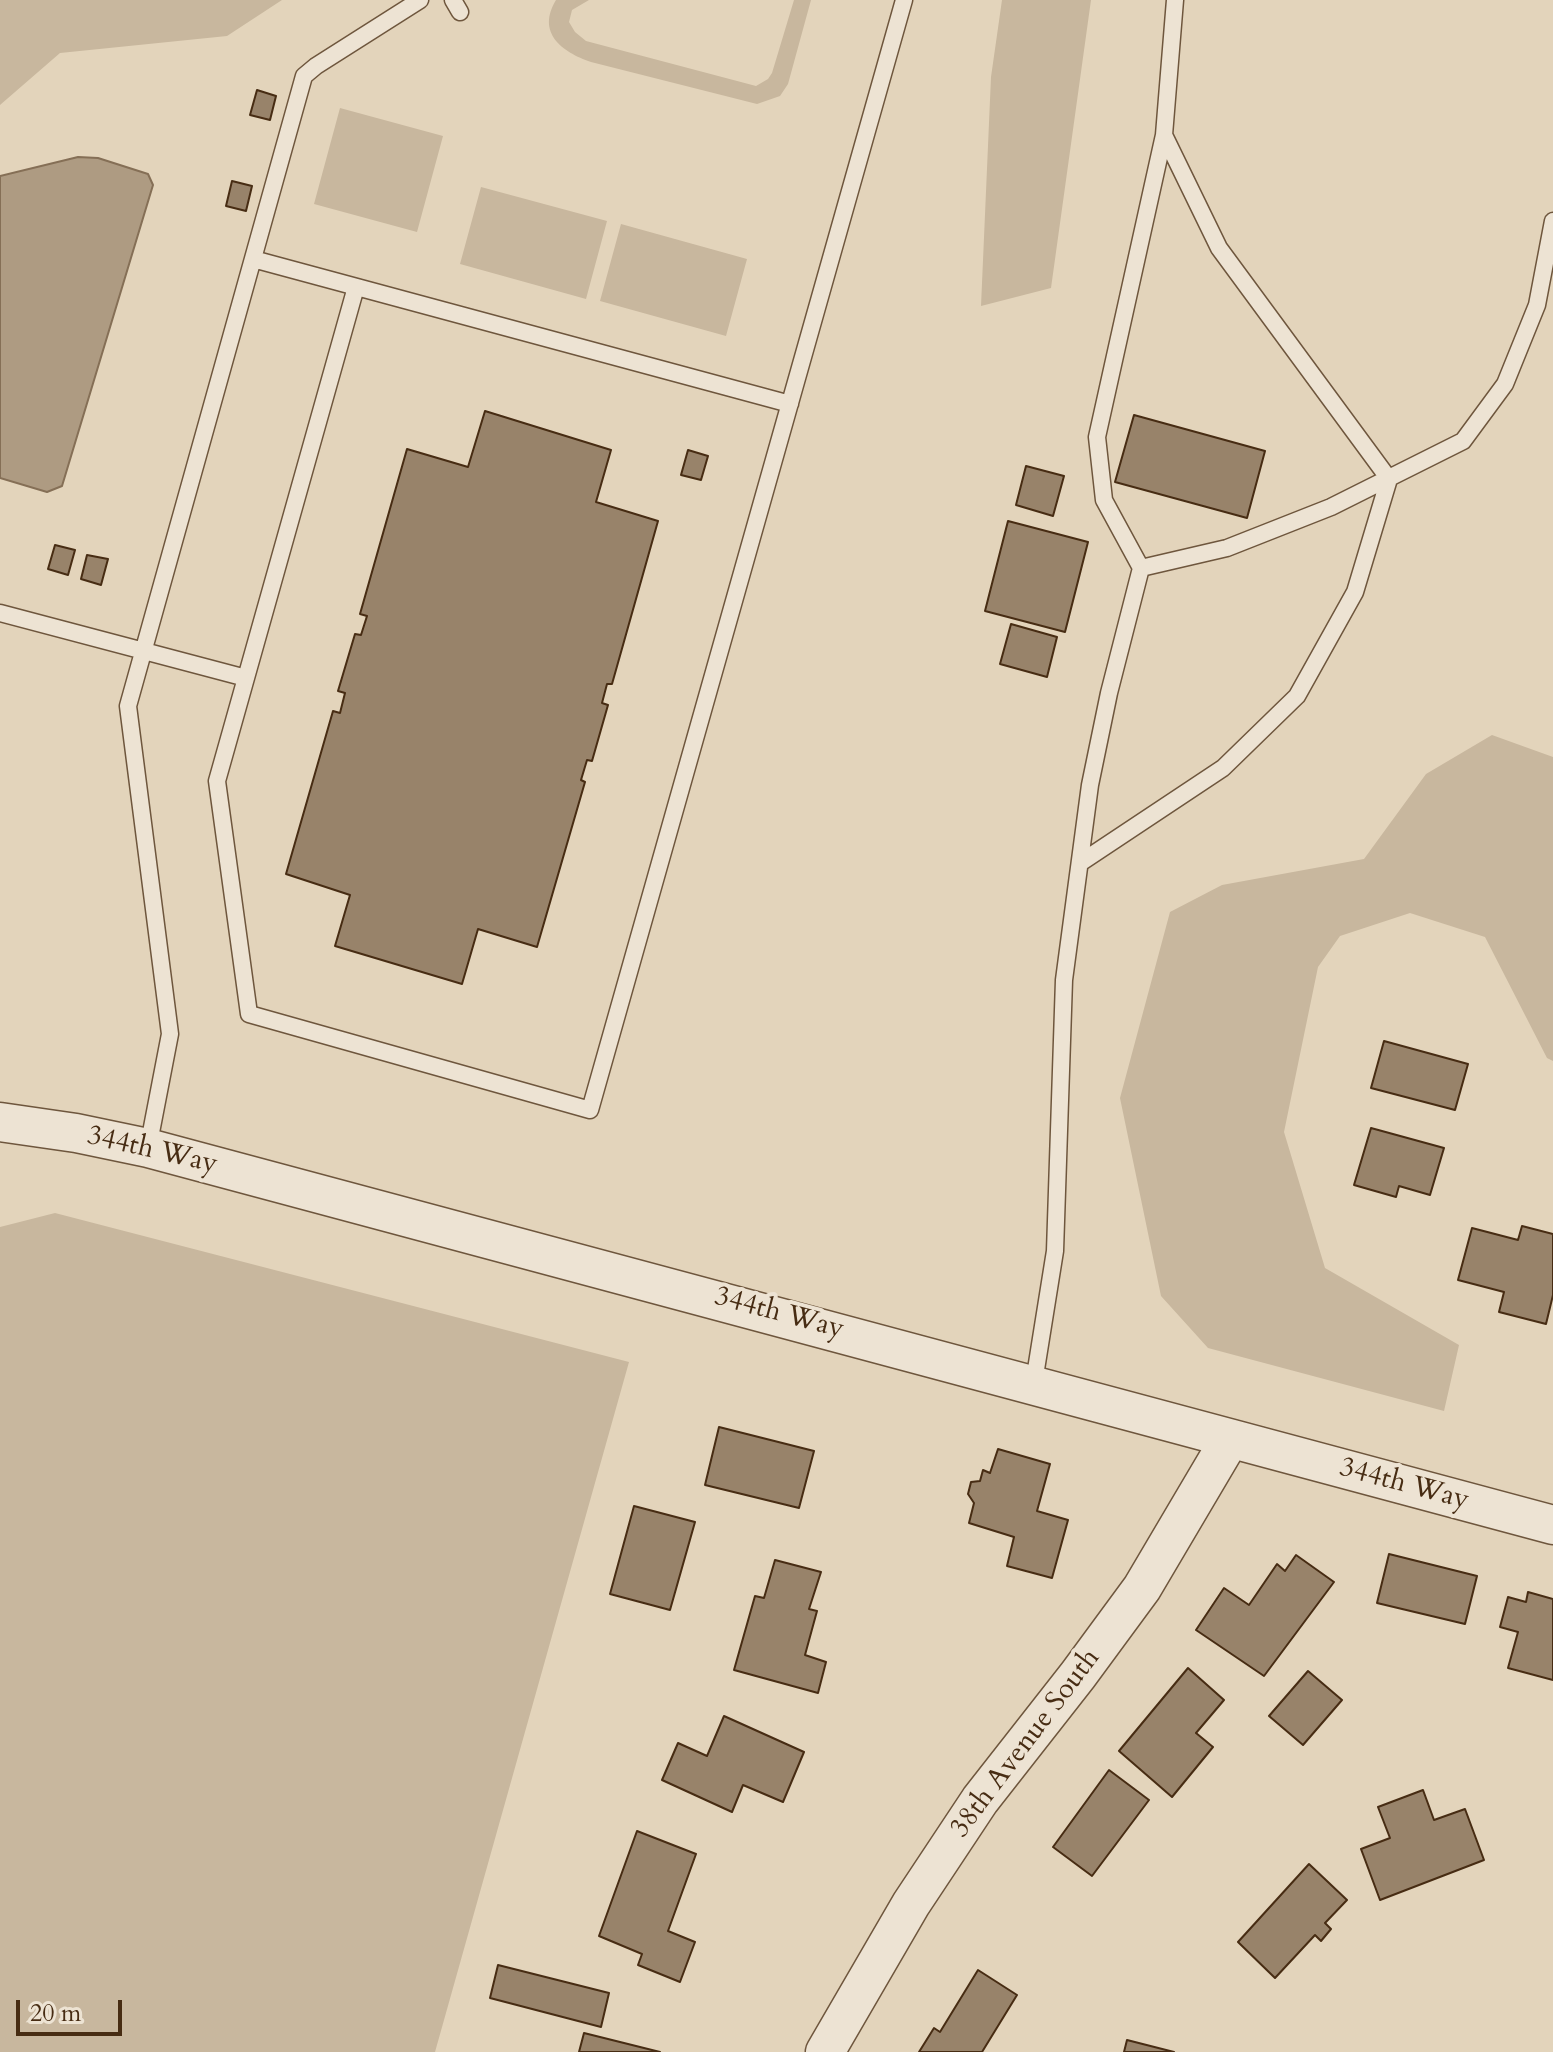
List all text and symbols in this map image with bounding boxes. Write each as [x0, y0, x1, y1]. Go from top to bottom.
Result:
street label: 344th Way [84, 1120, 220, 1182]
street label: 344th Way [711, 1281, 847, 1347]
street label: 344th Way [1336, 1452, 1472, 1518]
street label: 38th Avenue South [944, 1643, 1108, 1845]
scale bar [20, 1984, 126, 2034]
text: 20 m [30, 1997, 81, 2030]

